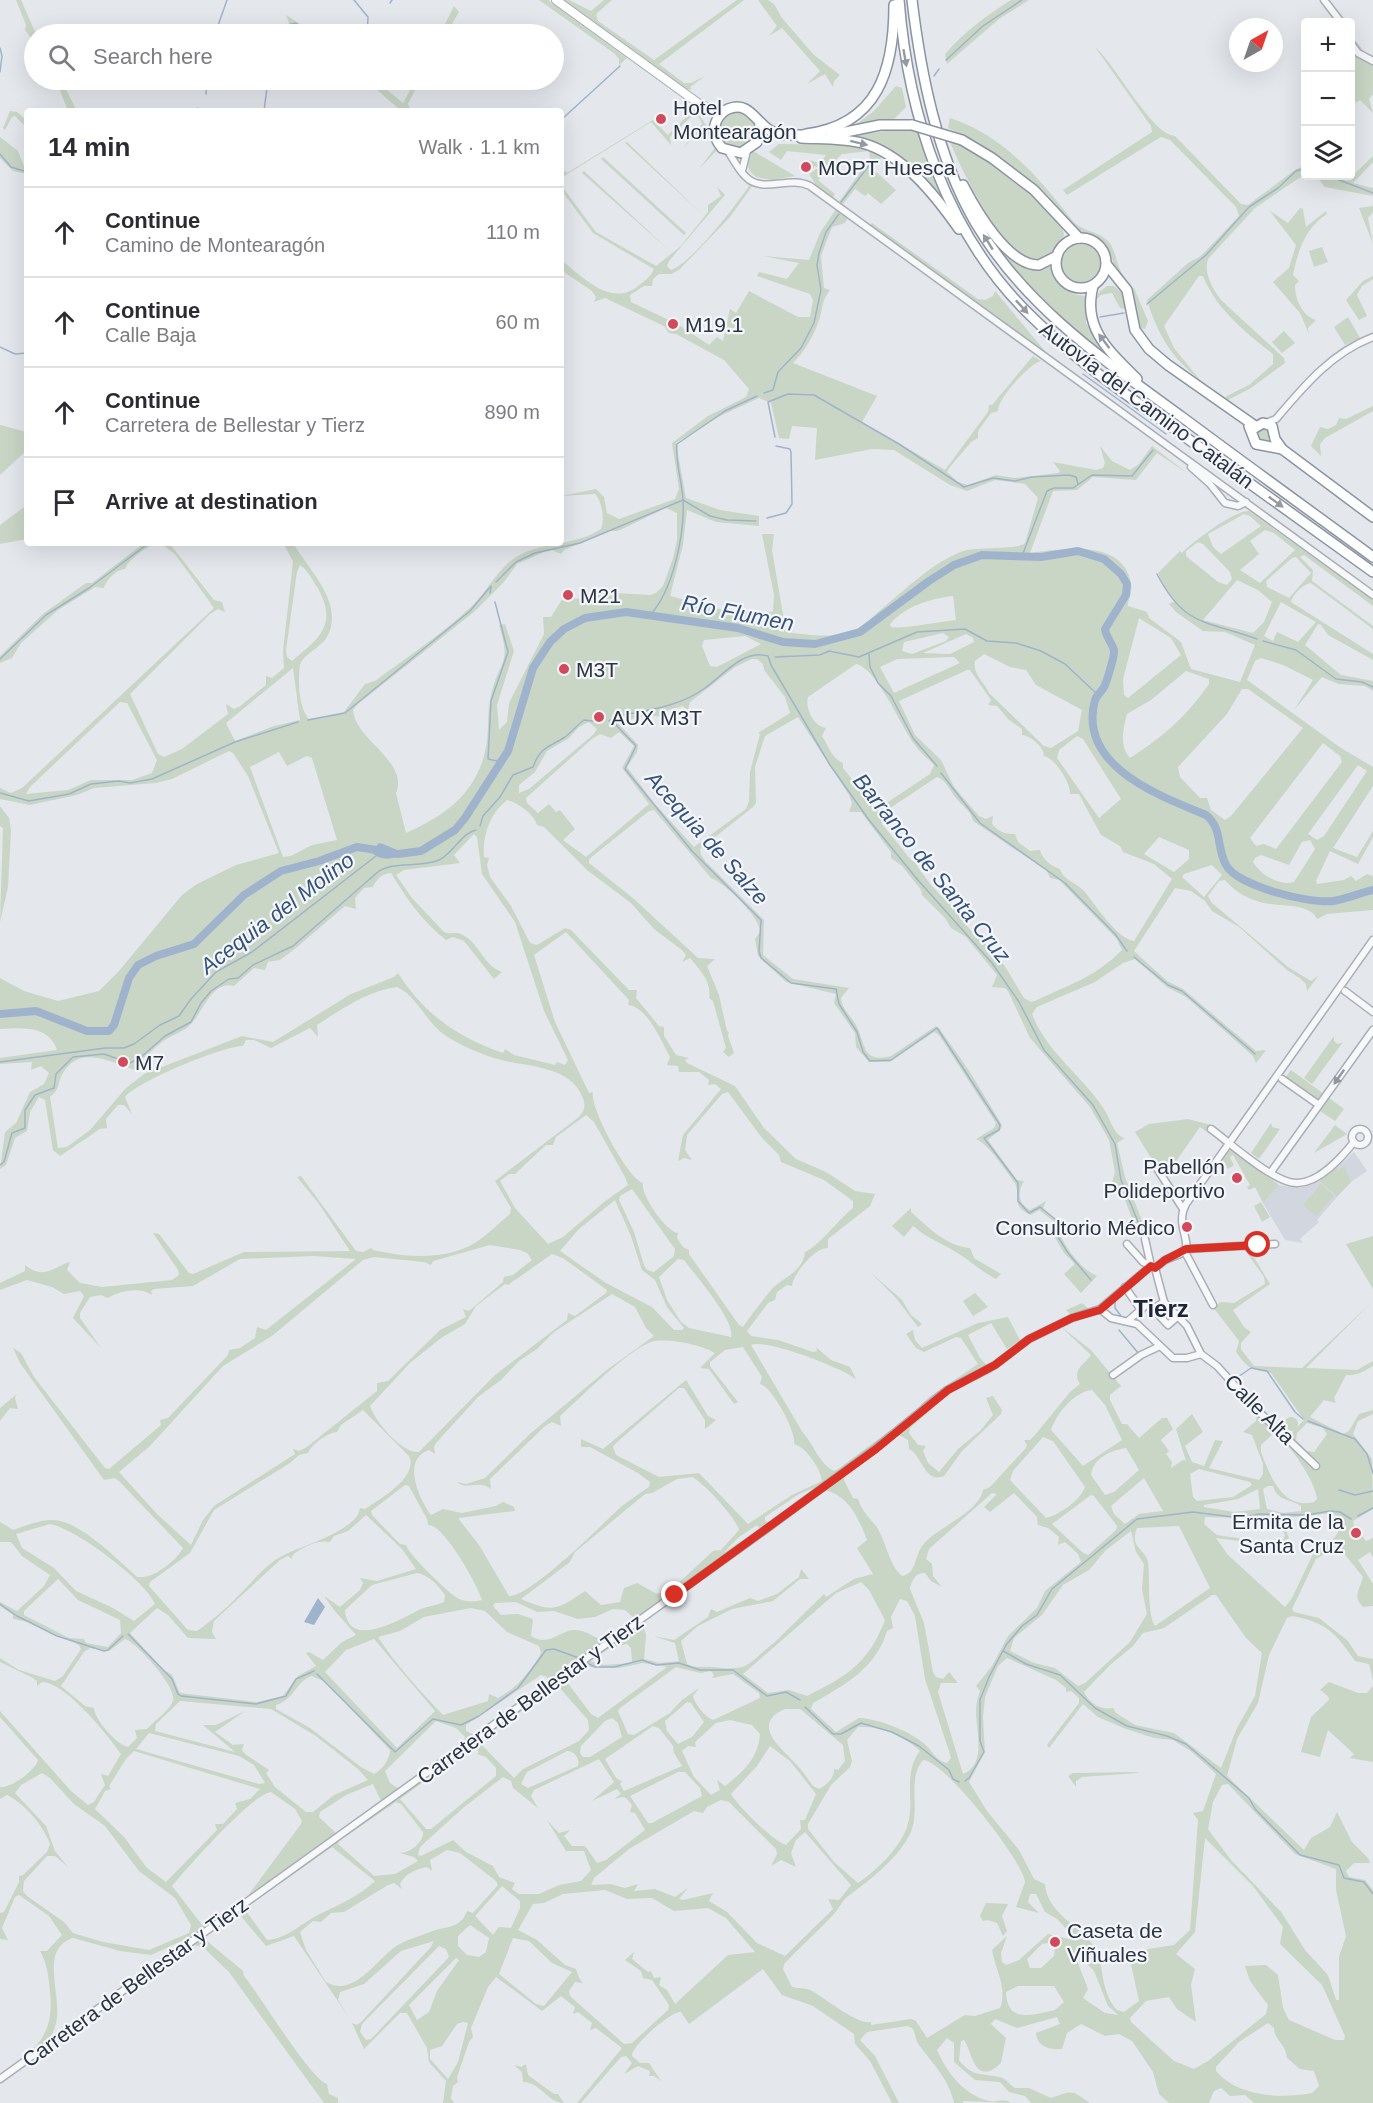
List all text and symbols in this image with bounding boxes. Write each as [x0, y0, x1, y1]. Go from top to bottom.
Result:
north arrow [1229, 18, 1283, 72]
map controls [1301, 18, 1355, 180]
button: + [1301, 18, 1355, 72]
search box [24, 24, 564, 90]
icon: search [45, 41, 78, 74]
text: Search here [93, 44, 213, 69]
one-way arrow [901, 49, 910, 68]
button: − [1301, 72, 1355, 126]
place label: Hotel Montearagón [673, 96, 797, 143]
marker: Hotel Montearagón [654, 112, 668, 126]
button: layers [1301, 126, 1355, 180]
text: 14 min [48, 132, 130, 162]
text: Walk · 1.1 km [419, 136, 540, 158]
one-way arrow [850, 139, 868, 149]
place label: MOPT Huesca [818, 156, 956, 179]
marker: MOPT Huesca [799, 160, 813, 174]
text: Continue [105, 208, 200, 233]
icon: ahead [48, 216, 81, 249]
text: 110 m [486, 221, 540, 243]
text: Camino de Montearagón [105, 234, 325, 256]
one-way arrow [983, 234, 994, 250]
text: Continue [105, 298, 200, 323]
one-way arrow [1014, 300, 1028, 314]
icon: ahead [48, 306, 81, 339]
text: 60 m [496, 311, 540, 333]
place label: M19.1 [685, 313, 743, 336]
marker: M19.1 [666, 317, 680, 331]
street label: Autovía del Camino Catalán [1036, 317, 1258, 493]
text: Calle Baja [105, 324, 196, 346]
one-way arrow [1098, 333, 1111, 349]
text: Continue [105, 388, 200, 413]
icon: ahead [48, 396, 81, 429]
text: 890 m [484, 401, 540, 423]
text: Carretera de Bellestar y Tierz [105, 414, 365, 436]
icon: arrive [48, 486, 81, 519]
text: Arrive at destination [105, 489, 318, 514]
one-way arrow [1268, 496, 1284, 508]
place label: M21 [580, 584, 621, 607]
marker: M21 [561, 588, 575, 602]
water label: Río Flumen [680, 590, 796, 636]
place label: M3T [576, 658, 618, 681]
marker: M3T [557, 662, 571, 676]
place label: AUX M3T [611, 706, 702, 729]
marker: AUX M3T [592, 710, 606, 724]
water label: Acequia de Salze [639, 765, 774, 910]
water label: Barranco de Santa Cruz [848, 768, 1016, 968]
water label: Acequia del Molino [194, 847, 359, 980]
place label: M7 [135, 1051, 164, 1074]
marker: M7 [116, 1055, 130, 1069]
one-way arrow [1333, 1069, 1345, 1085]
place label: Pabellón Polideportivo [1104, 1155, 1225, 1202]
marker: Pabellón Polideportivo [1230, 1171, 1244, 1185]
place label: Consultorio Médico [995, 1216, 1175, 1239]
marker: Consultorio Médico [1180, 1220, 1194, 1234]
route start [1244, 1231, 1270, 1257]
district label: Tierz [1133, 1295, 1189, 1322]
street label: Calle Alta [1221, 1370, 1300, 1449]
place label: Ermita de la Santa Cruz [1232, 1510, 1344, 1557]
marker: Ermita de la Santa Cruz [1349, 1526, 1363, 1540]
route end [661, 1581, 687, 1607]
street label: Carretera de Bellestar y Tierz [413, 1609, 647, 1789]
street label: Carretera de Bellestar y Tierz [18, 1892, 252, 2072]
place label: Caseta de Viñuales [1067, 1919, 1163, 1966]
marker: Caseta de Viñuales [1048, 1935, 1062, 1949]

